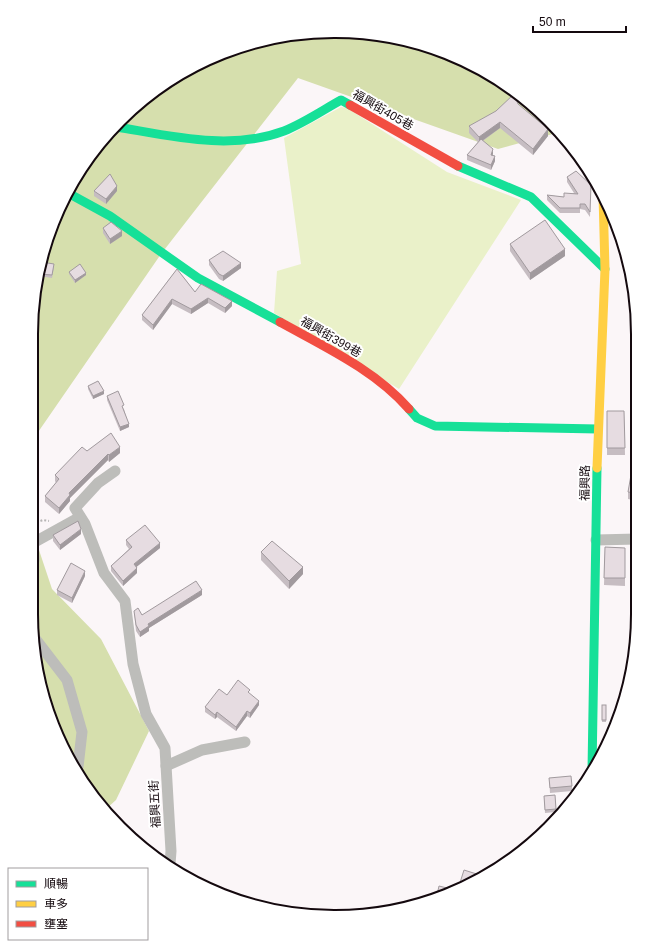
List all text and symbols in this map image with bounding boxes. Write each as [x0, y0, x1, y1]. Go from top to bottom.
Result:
scale bar [533, 8, 626, 34]
text: 50 m [539, 15, 566, 29]
street label: 福興街405巷 [350, 87, 416, 133]
street label: 福興街399巷 [298, 314, 364, 360]
street label: 福興路 [578, 465, 592, 501]
street label: 福興五街 [147, 780, 163, 828]
legend [8, 868, 148, 940]
text: 順暢 [44, 877, 68, 891]
text: 車多 [44, 897, 68, 911]
text: 壅塞 [44, 917, 68, 931]

